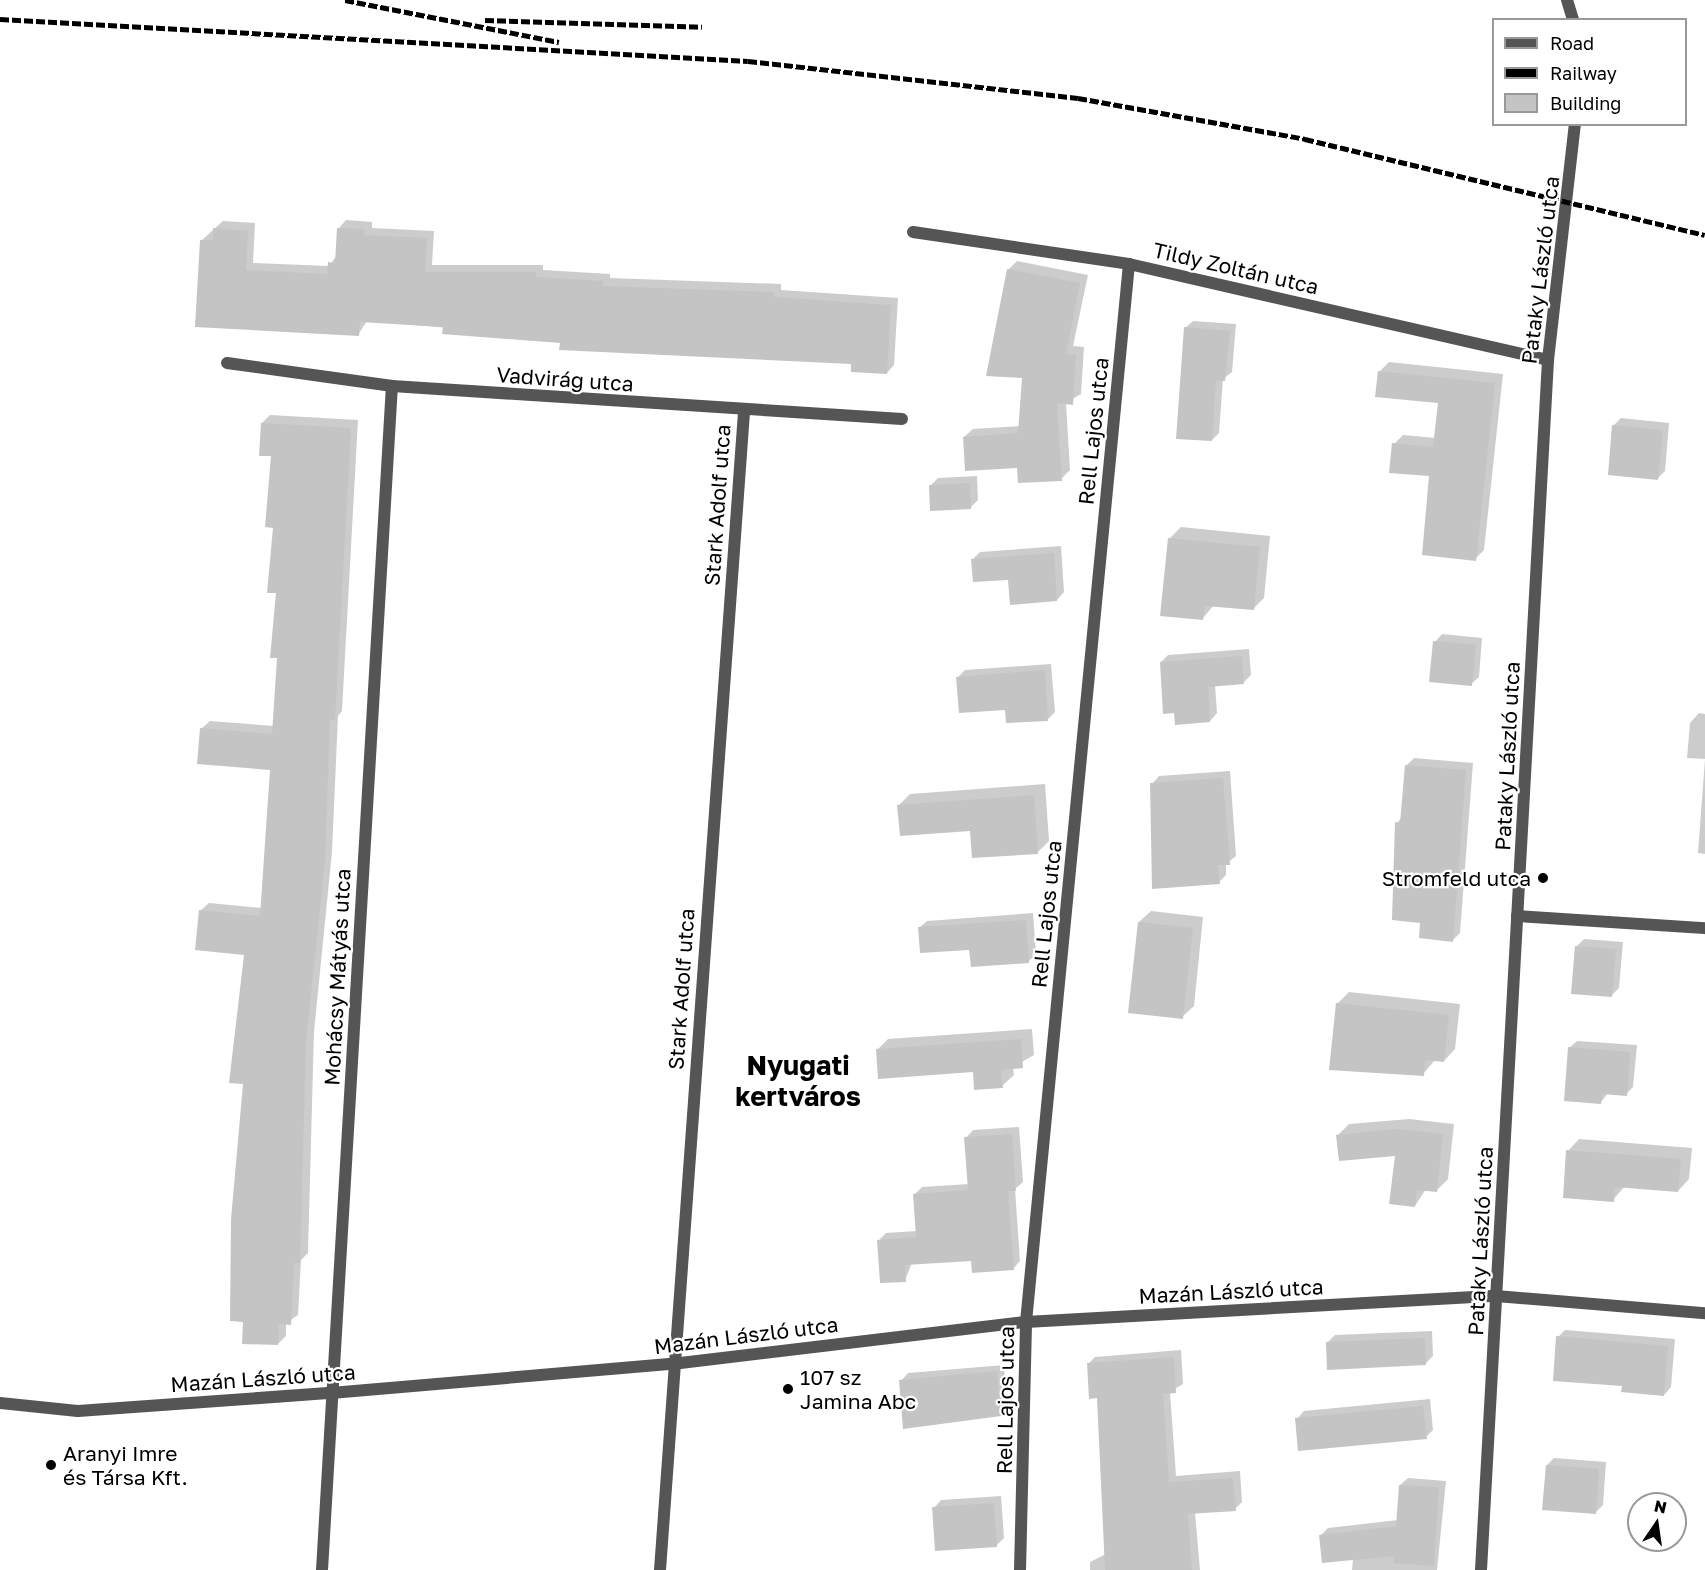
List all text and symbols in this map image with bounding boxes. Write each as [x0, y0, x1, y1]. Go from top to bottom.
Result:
legend [1492, 18, 1687, 126]
text: Road [1550, 32, 1594, 54]
text: Railway [1550, 62, 1617, 84]
text: Building [1550, 92, 1621, 114]
street label: Pataky László utca [1516, 175, 1564, 365]
street label: Tildy Zoltán utca [1151, 237, 1321, 299]
street label: Rell Lajos utca [1073, 356, 1113, 506]
street label: Vadvirág utca [496, 362, 634, 396]
street label: Stark Adolf utca [699, 424, 735, 586]
street label: Pataky László utca [1489, 661, 1525, 851]
street label: Rell Lajos utca [1026, 839, 1066, 989]
place label: Stromfeld utca [1382, 865, 1531, 891]
street label: Mohácsy Mátyás utca [319, 868, 355, 1086]
marker: Stromfeld utca [1536, 871, 1550, 885]
street label: Stark Adolf utca [663, 908, 699, 1070]
district label: Nyugati kertváros [735, 1049, 861, 1112]
street label: Pataky László utca [1462, 1146, 1498, 1336]
street label: Mazán László utca [1138, 1274, 1324, 1308]
street label: Mazán László utca [652, 1311, 840, 1359]
street label: Rell Lajos utca [991, 1326, 1019, 1474]
street label: Mazán László utca [170, 1359, 356, 1397]
place label: 107 sz Jamina Abc [800, 1364, 916, 1414]
marker: 107 sz Jamina Abc [781, 1382, 795, 1396]
place label: Aranyi Imre és Társa Kft. [63, 1440, 188, 1490]
marker: Aranyi Imre és Társa Kft. [44, 1458, 58, 1472]
north arrow [1627, 1492, 1687, 1552]
text: N [1652, 1495, 1669, 1518]

